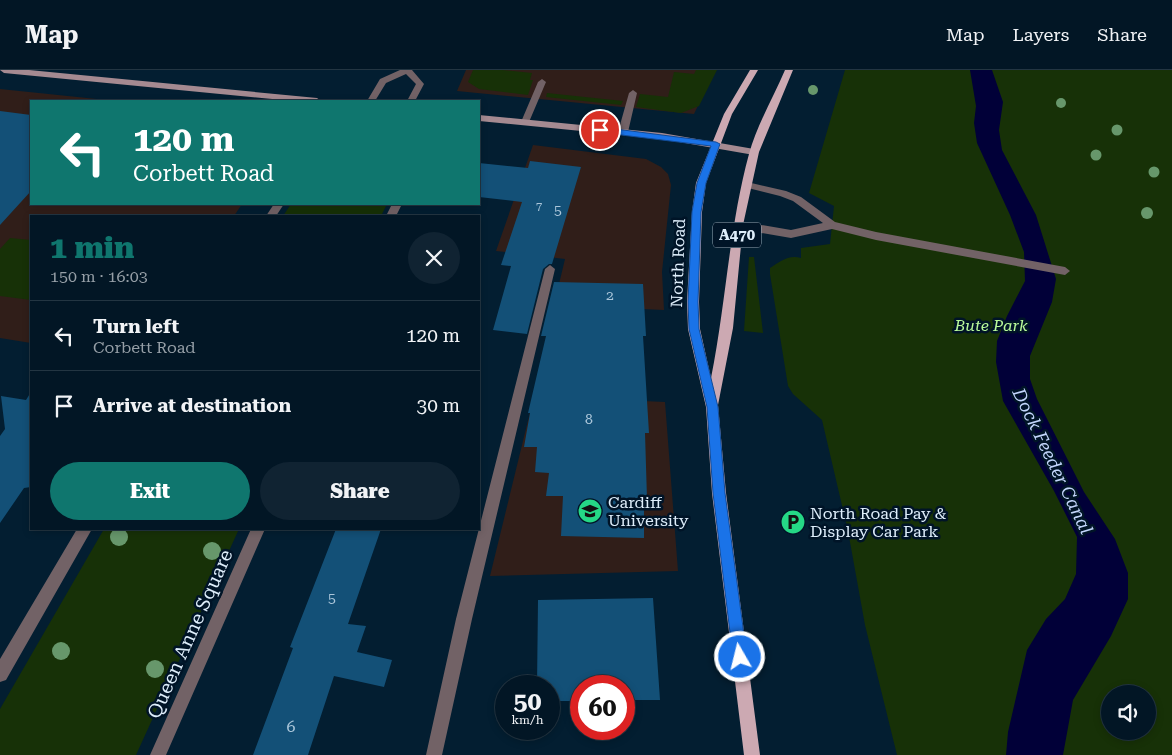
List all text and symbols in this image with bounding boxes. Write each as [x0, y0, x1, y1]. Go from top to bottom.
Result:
text: Map [25, 21, 79, 49]
text: Map [946, 24, 985, 45]
text: Layers [1013, 24, 1069, 45]
text: Share [1097, 24, 1147, 45]
pin [579, 109, 621, 151]
icon: arrive [586, 116, 614, 144]
text: 120 m [133, 119, 234, 160]
icon: left [50, 120, 115, 185]
text: Corbett Road [133, 161, 274, 186]
house number: 7 [536, 200, 542, 213]
house number: 5 [554, 202, 562, 218]
street label: North Road [667, 218, 689, 308]
road number: A470 [713, 222, 761, 248]
text: 1 min [50, 230, 134, 265]
button: close [408, 232, 460, 284]
text: 150 m · 16:03 [50, 267, 148, 286]
house number: 2 [606, 287, 614, 303]
text: Turn left [93, 315, 179, 338]
park label: Bute Park [953, 316, 1028, 335]
icon: left [50, 322, 78, 350]
text: 120 m [406, 324, 460, 347]
text: Corbett Road [93, 338, 196, 357]
water label: Dock Feeder Canal [1008, 384, 1097, 537]
icon: arrive [50, 392, 78, 420]
text: Arrive at destination [93, 394, 291, 417]
text: 30 m [417, 394, 460, 417]
house number: 8 [585, 411, 593, 427]
button: Exit [50, 462, 250, 520]
button: Share [260, 462, 460, 520]
place label: Cardiff University [608, 493, 689, 530]
school or university icon: Cardiff University [577, 498, 603, 524]
place label: North Road Pay & Display Car Park [810, 504, 947, 541]
parking icon: North Road Pay & Display Car Park [780, 509, 806, 535]
street label: Queen Anne Square [142, 546, 238, 722]
house number: 5 [328, 590, 336, 606]
position arrow [713, 630, 765, 682]
speed limit sign: 60 [570, 675, 635, 740]
map controls [1101, 685, 1156, 740]
button: sound [1101, 685, 1156, 740]
text: 50 [513, 687, 542, 716]
text: km/h [511, 713, 544, 727]
house number: 6 [287, 717, 296, 736]

